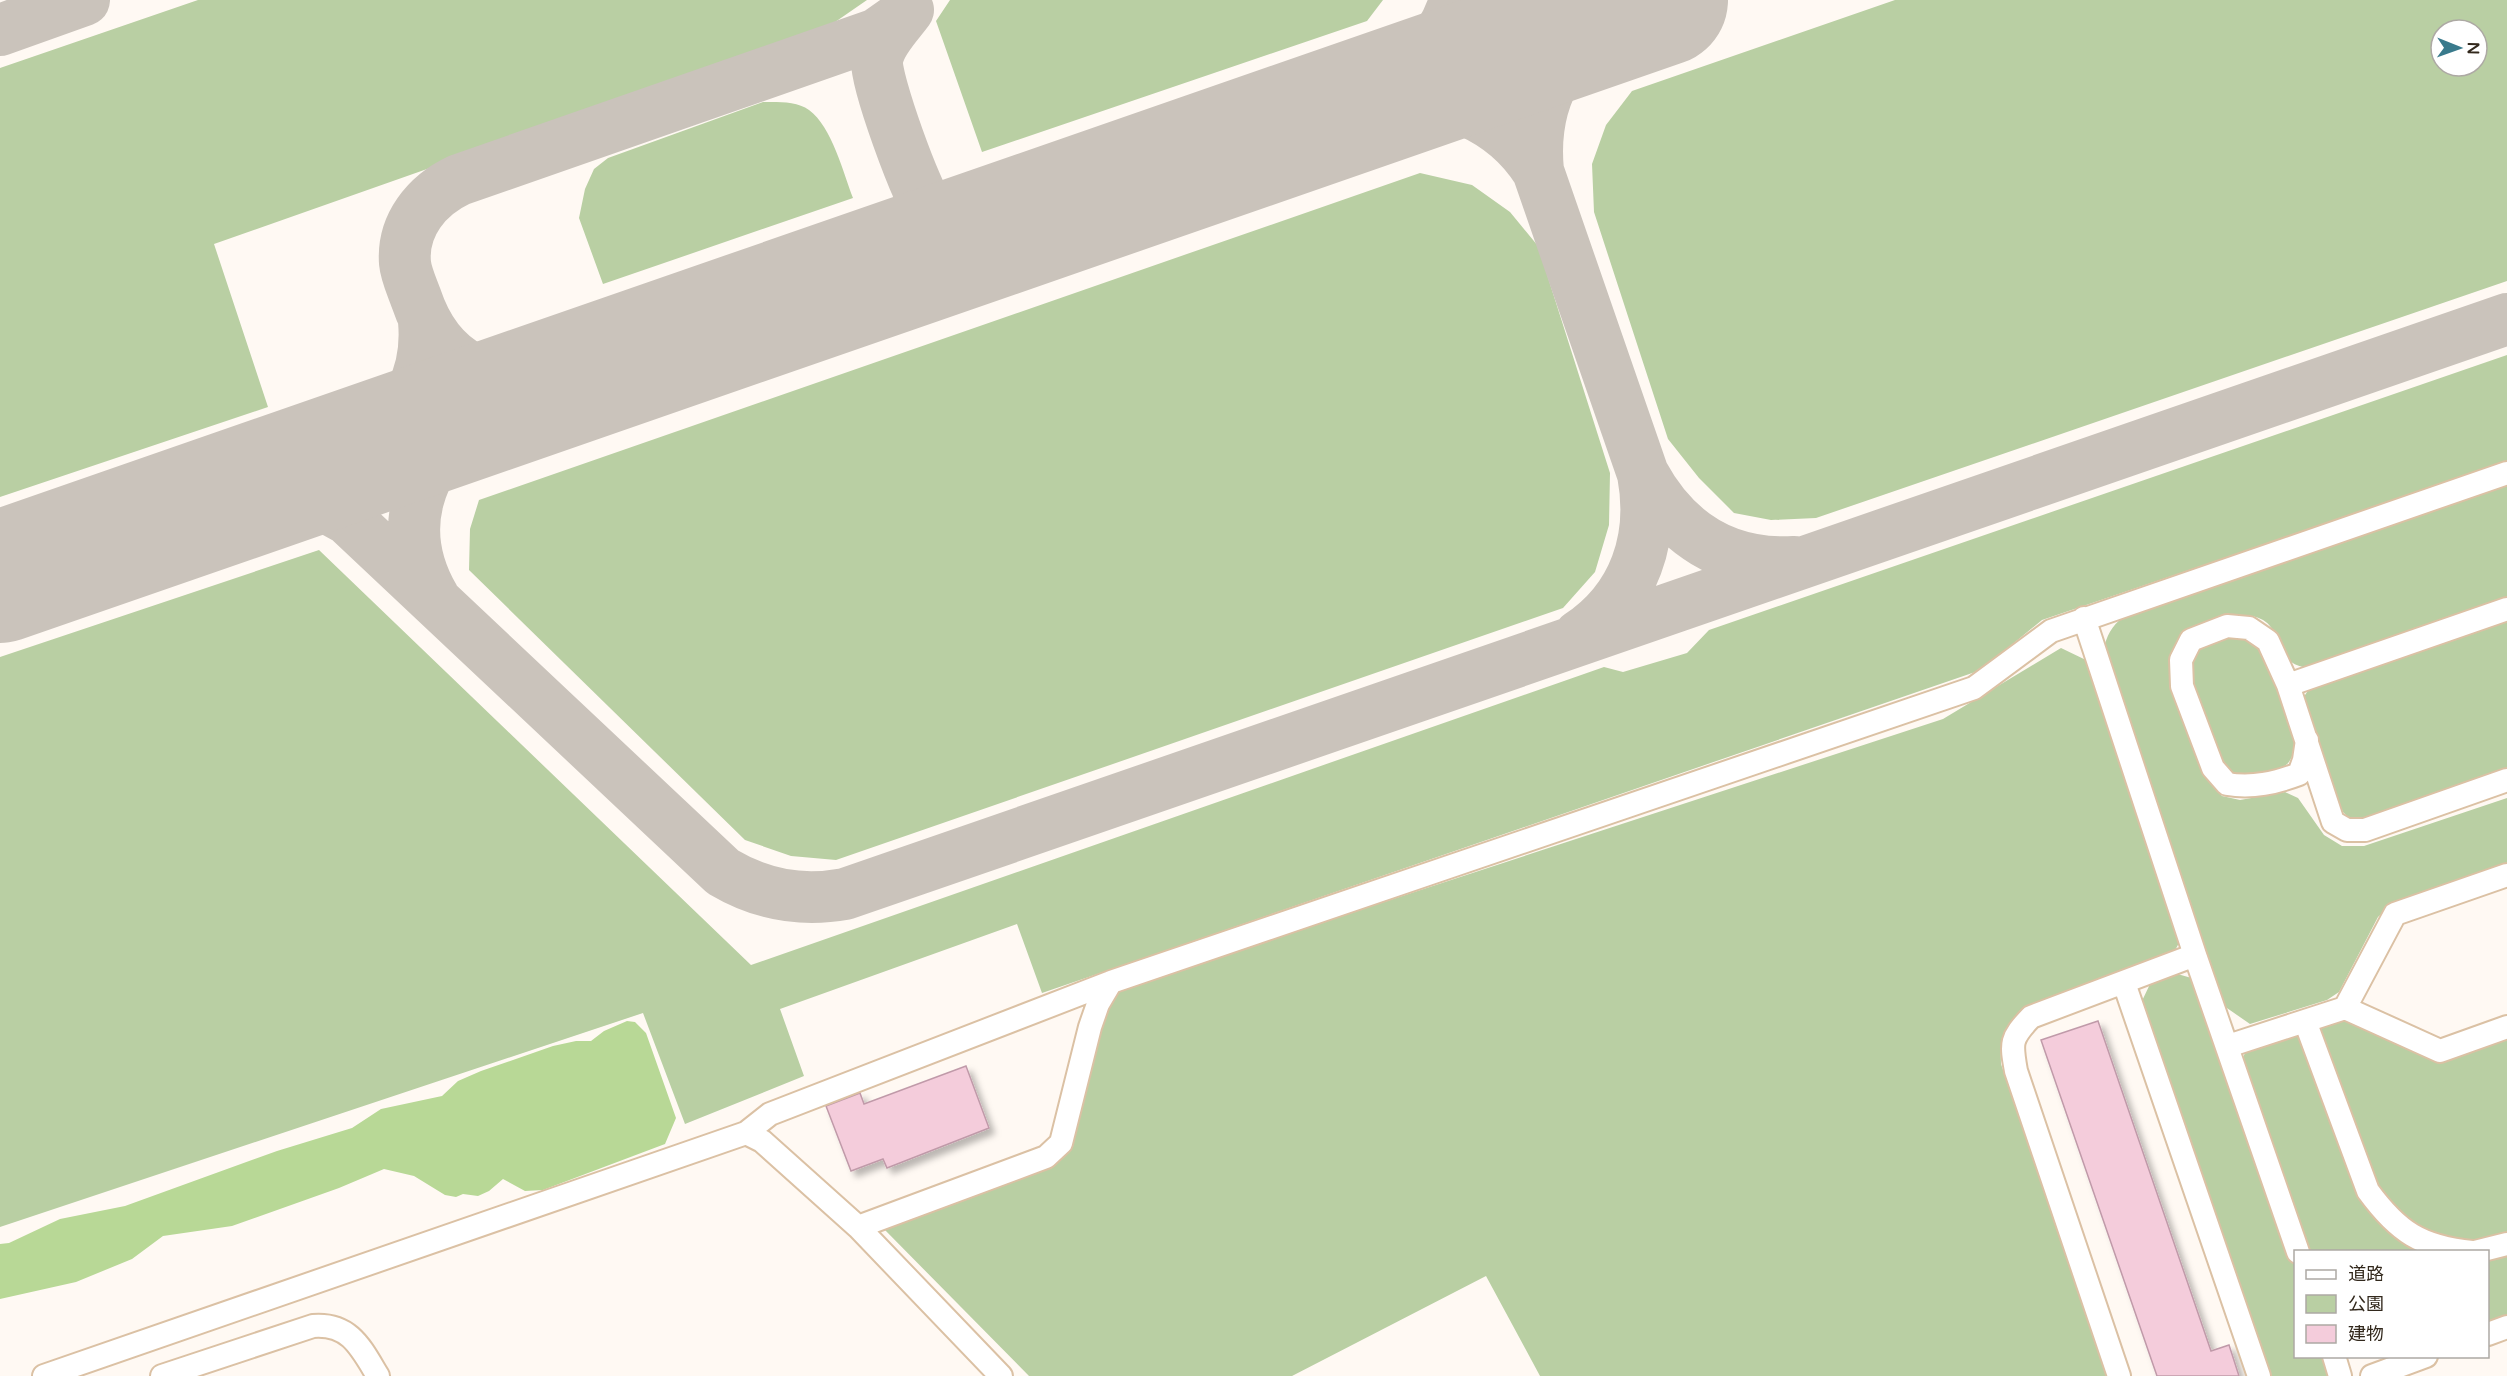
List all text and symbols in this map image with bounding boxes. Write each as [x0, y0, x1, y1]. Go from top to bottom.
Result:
north arrow [2429, 18, 2489, 78]
text: N [2463, 42, 2483, 55]
legend [2294, 1250, 2489, 1358]
text: 道路 [2348, 1263, 2384, 1285]
text: 公園 [2348, 1293, 2384, 1315]
text: 建物 [2348, 1323, 2384, 1345]

